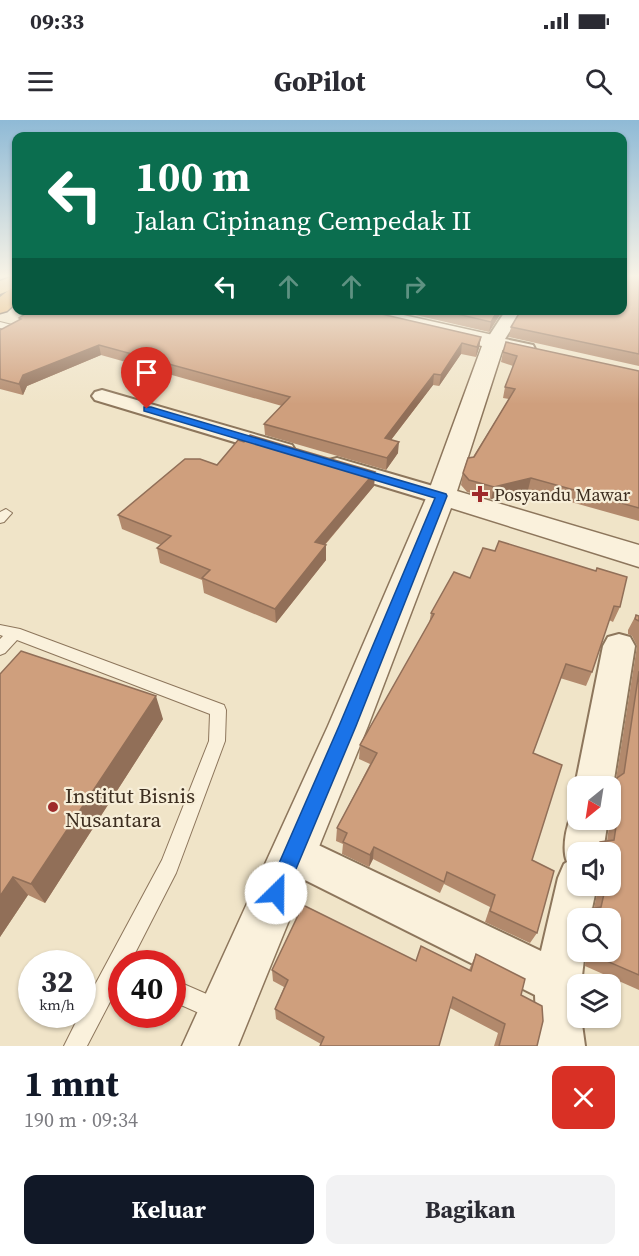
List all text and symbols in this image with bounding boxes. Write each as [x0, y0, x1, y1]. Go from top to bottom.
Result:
text: 09:33 [30, 6, 84, 36]
text: GoPilot [274, 63, 365, 100]
icon: menu [24, 65, 57, 98]
icon: search [582, 65, 615, 98]
text: 100 m [135, 147, 250, 205]
icon: left [36, 156, 114, 234]
text: Jalan Cipinang Cempedak II [135, 202, 472, 239]
icon: left [209, 270, 242, 303]
icon: ahead [272, 270, 305, 303]
icon: ahead [335, 270, 368, 303]
icon: right [398, 270, 431, 303]
pin [121, 347, 172, 409]
icon: arrive [130, 356, 163, 389]
place label: Posyandu Mawar [494, 482, 631, 507]
marker: Posyandu Mawar [471, 485, 489, 503]
north arrow [567, 776, 621, 830]
map controls [567, 776, 621, 1028]
place label: Institut Bisnis Nusantara [65, 781, 195, 834]
marker: Institut Bisnis Nusantara [46, 800, 60, 814]
button: sound [567, 842, 621, 896]
position arrow [244, 861, 308, 925]
button: search [567, 908, 621, 962]
speed limit sign: 40 [108, 950, 186, 1028]
text: 32 [41, 961, 73, 1002]
button: layers [567, 974, 621, 1028]
text: km/h [39, 994, 75, 1015]
text: 1 mnt [24, 1059, 119, 1108]
button: close [552, 1066, 615, 1129]
text: 190 m · 09:34 [24, 1106, 138, 1134]
button: Keluar [24, 1175, 314, 1244]
button: Bagikan [326, 1175, 615, 1244]

